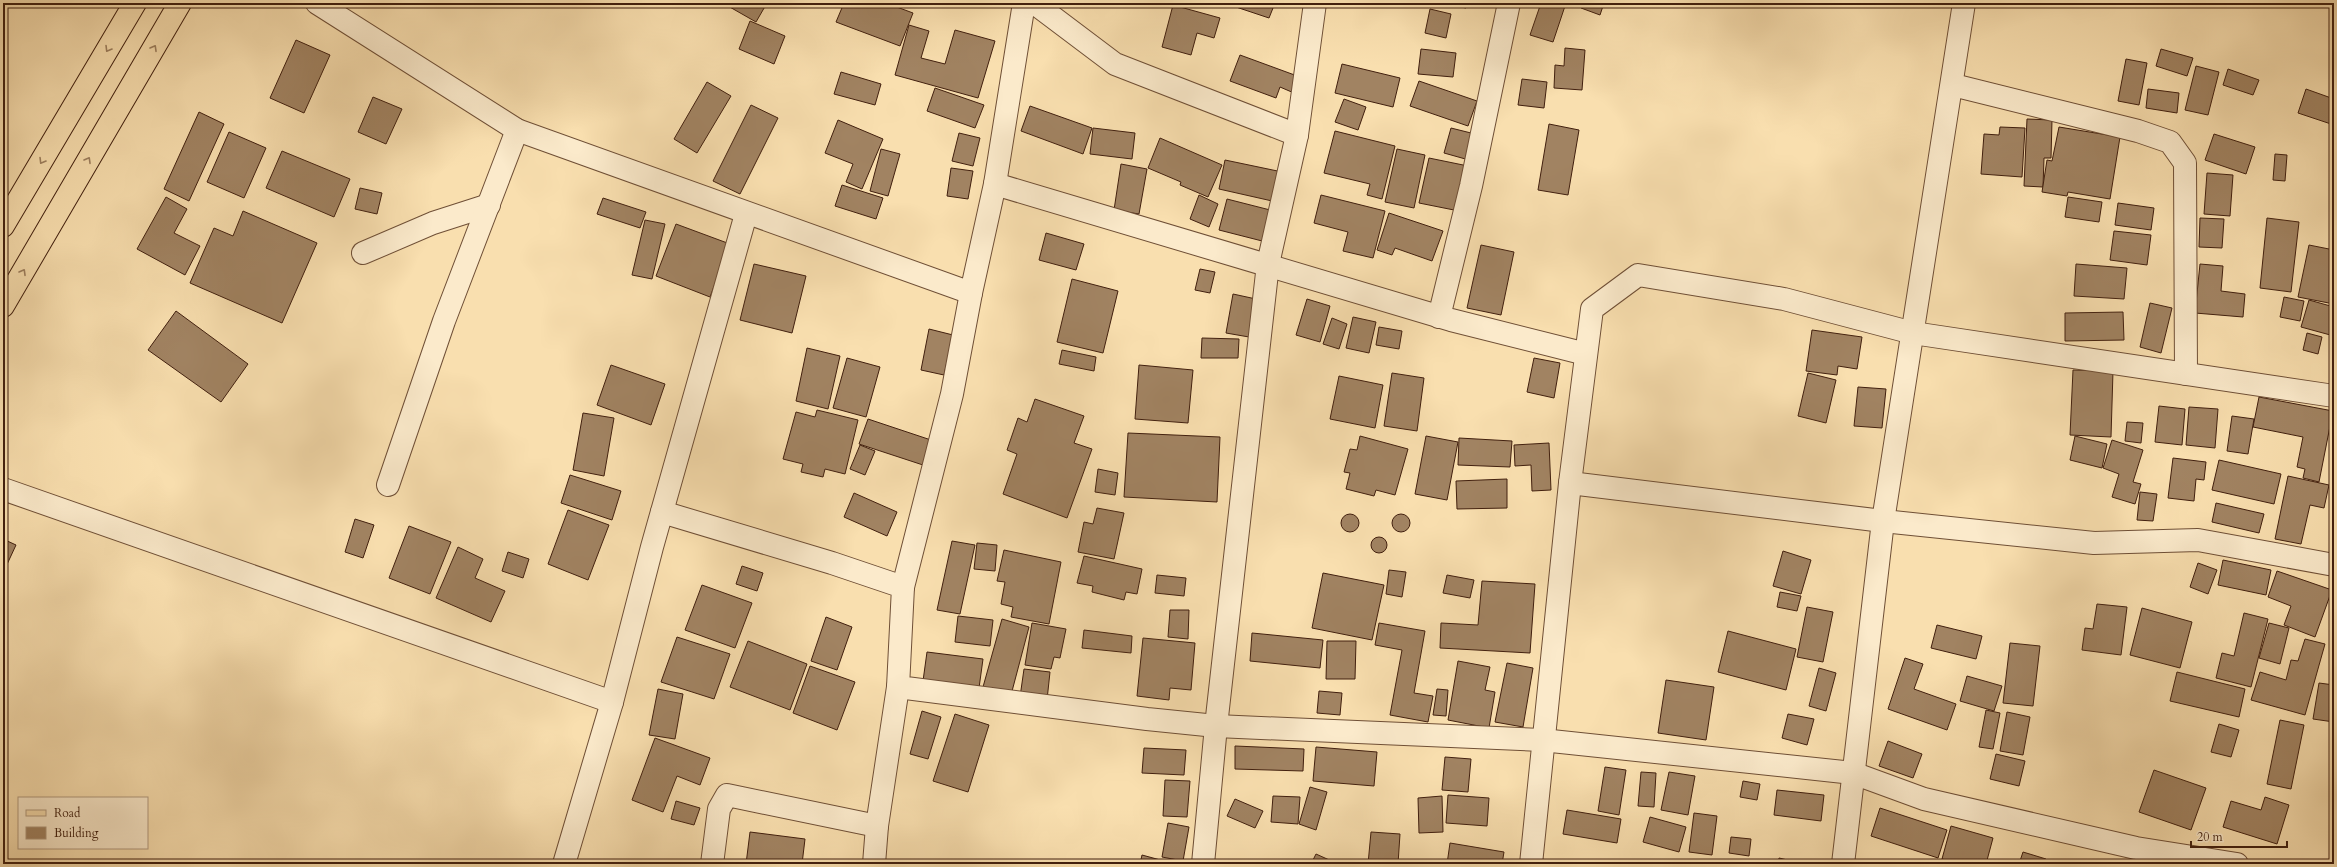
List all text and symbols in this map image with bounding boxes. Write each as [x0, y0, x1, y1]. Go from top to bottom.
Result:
one-way arrow [105, 45, 112, 52]
one-way arrow [149, 45, 156, 52]
one-way arrow [39, 157, 46, 164]
one-way arrow [84, 157, 91, 164]
one-way arrow [18, 269, 25, 276]
legend [18, 797, 148, 849]
text: Road [54, 805, 81, 821]
scale bar [2191, 823, 2287, 849]
text: Building [54, 825, 99, 841]
text: 20 m [2197, 829, 2224, 845]

